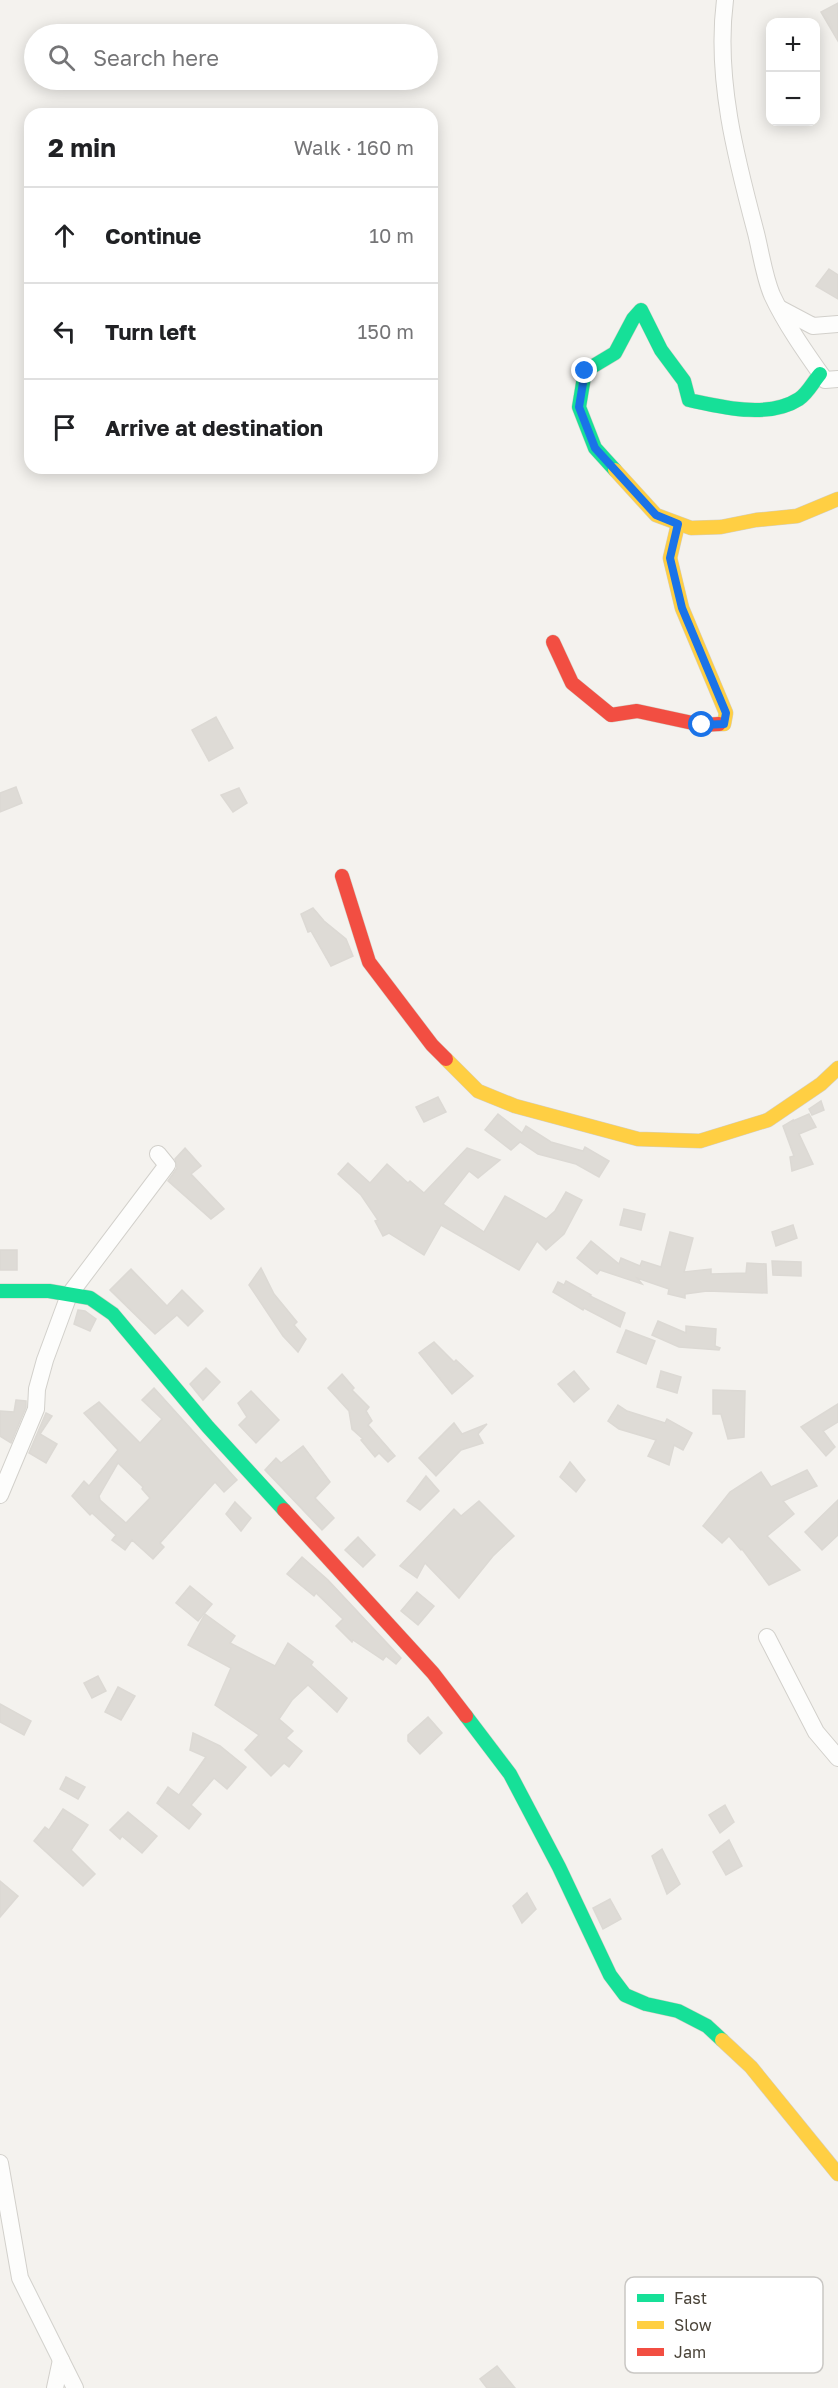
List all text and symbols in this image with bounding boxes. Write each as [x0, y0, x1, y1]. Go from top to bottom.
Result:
map controls [766, 18, 820, 126]
button: + [766, 18, 820, 72]
search box [24, 24, 438, 90]
icon: search [45, 41, 78, 74]
text: Search here [93, 44, 219, 71]
button: − [766, 72, 820, 126]
text: 2 min [48, 132, 116, 163]
text: Walk · 160 m [294, 135, 414, 159]
icon: ahead [48, 219, 81, 252]
text: Continue [105, 222, 201, 249]
text: 10 m [369, 223, 414, 247]
icon: left [48, 315, 81, 348]
text: Turn left [105, 318, 196, 345]
text: 150 m [358, 319, 414, 343]
route end [571, 357, 597, 383]
icon: arrive [48, 411, 81, 444]
text: Arrive at destination [105, 414, 323, 441]
route start [688, 711, 714, 737]
legend [625, 2277, 823, 2373]
text: Fast [674, 2288, 707, 2308]
text: Slow [674, 2315, 712, 2335]
text: Jam [674, 2342, 706, 2362]

